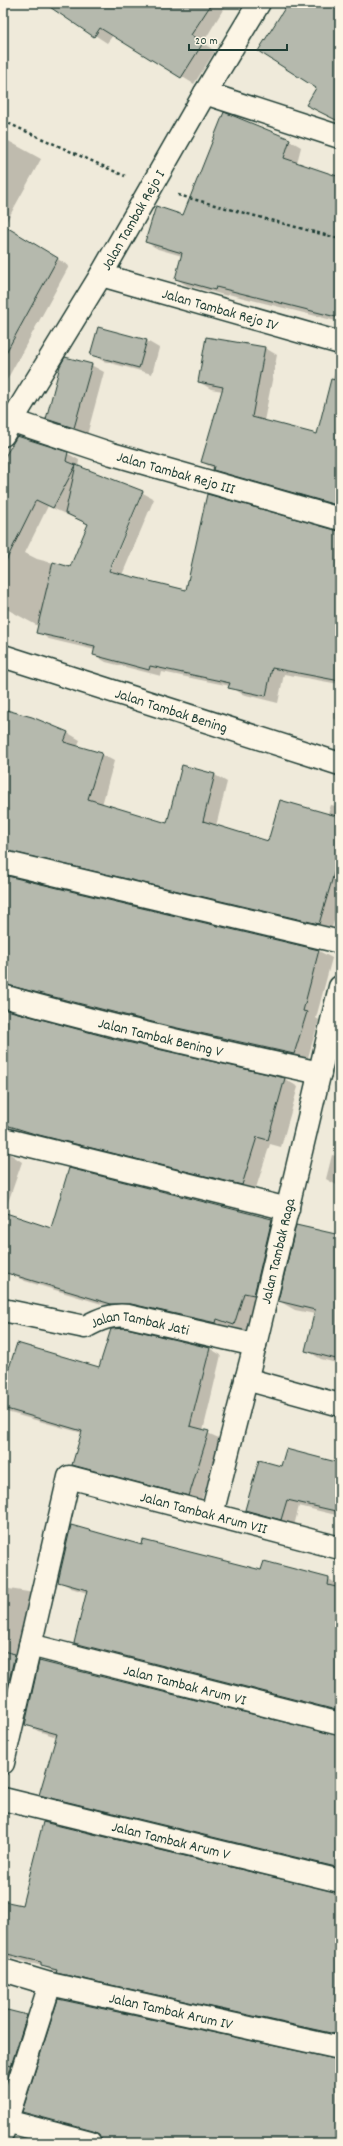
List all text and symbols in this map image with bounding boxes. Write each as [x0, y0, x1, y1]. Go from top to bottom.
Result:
scale bar [189, 26, 287, 52]
text: 20 m [195, 33, 218, 50]
street label: Jalan Tambak Rejo I [97, 166, 172, 275]
street label: Jalan Tambak Rejo IV [159, 284, 281, 338]
street label: Jalan Tambak Rejo III [114, 447, 238, 502]
street label: Jalan Tambak Bening [112, 684, 230, 740]
street label: Jalan Tambak Bening V [96, 1013, 226, 1064]
street label: Jalan Tambak Raga [256, 1195, 303, 1307]
street label: Jalan Tambak Jati [87, 1306, 191, 1343]
street label: Jalan Tambak Arum VII [137, 1487, 270, 1542]
street label: Jalan Tambak Arum VI [121, 1660, 249, 1713]
street label: Jalan Tambak Arum V [109, 1817, 233, 1867]
street label: Jalan Tambak Arum IV [107, 1988, 235, 2037]

